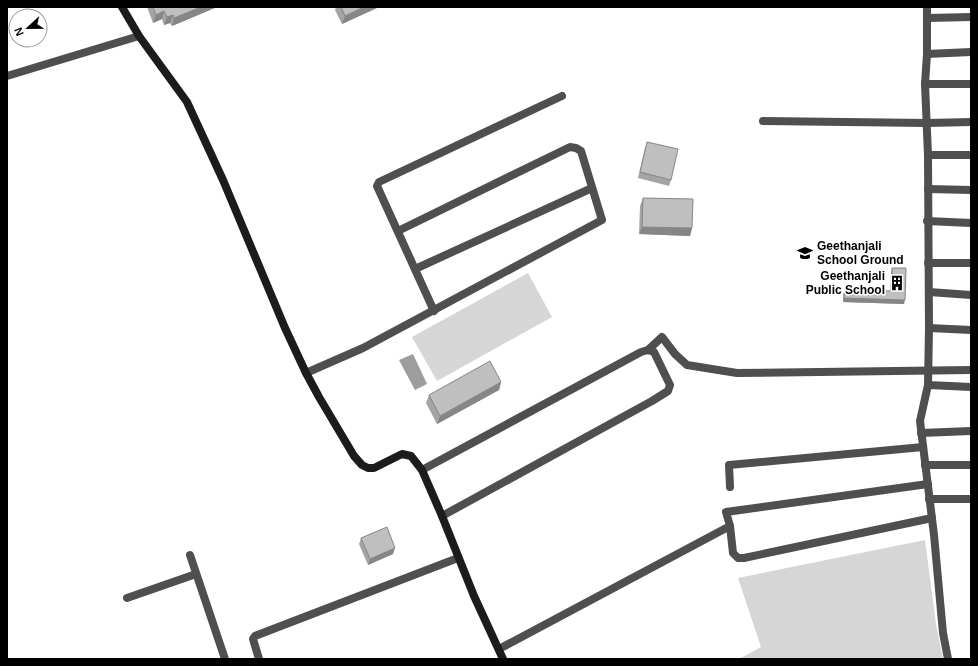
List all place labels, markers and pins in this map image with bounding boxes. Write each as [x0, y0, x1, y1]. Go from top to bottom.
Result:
place label: Geethanjali School Ground [817, 239, 904, 267]
school or university icon: Geethanjali School Ground [796, 244, 814, 262]
place label: Geethanjali Public School [806, 269, 885, 297]
building icon: Geethanjali Public School [888, 274, 906, 292]

